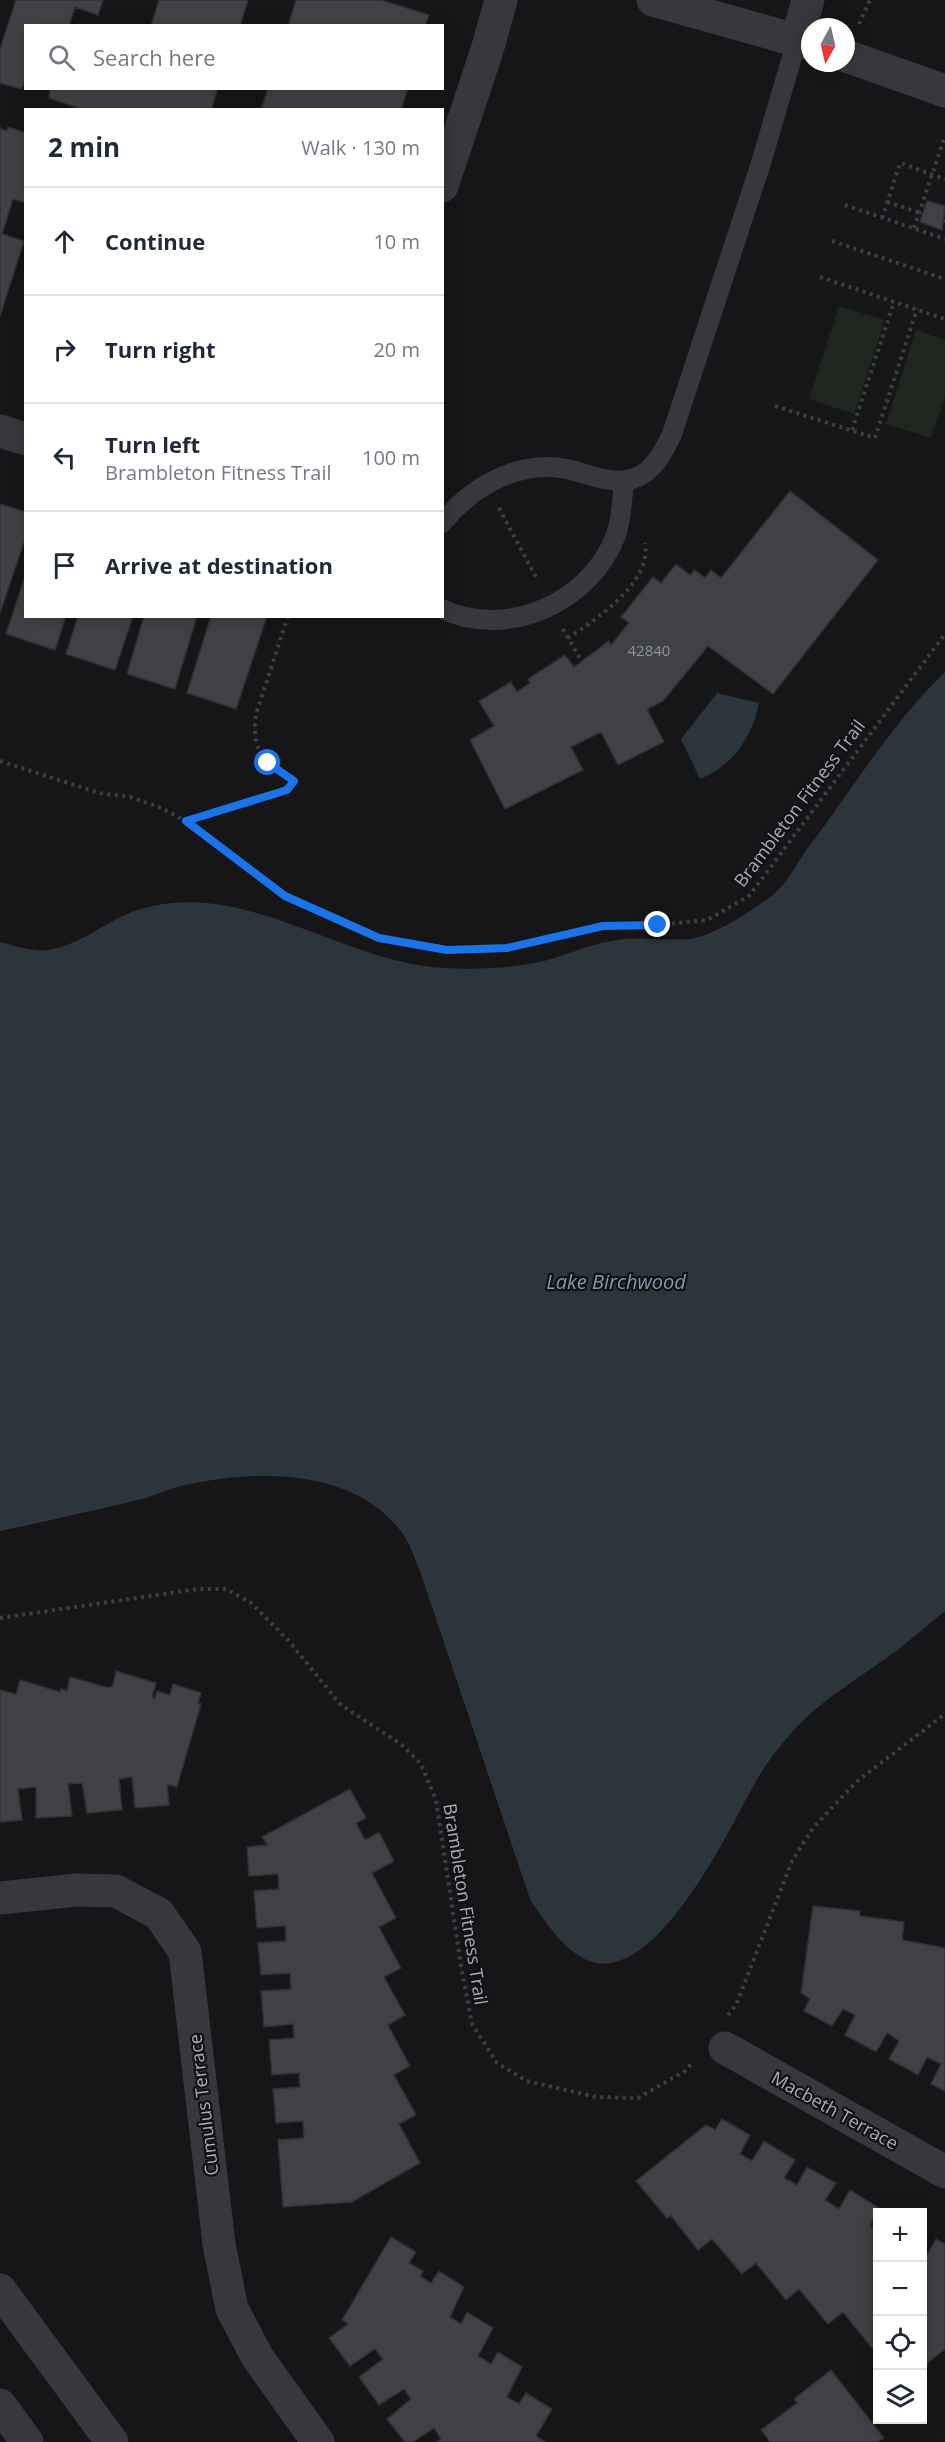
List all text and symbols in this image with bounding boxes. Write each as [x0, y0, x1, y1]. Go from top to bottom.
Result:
north arrow [801, 18, 855, 72]
search box [24, 24, 444, 90]
icon: search [45, 41, 78, 74]
text: Search here [93, 42, 216, 72]
text: 2 min [48, 129, 120, 165]
text: Walk · 130 m [301, 134, 420, 161]
icon: ahead [48, 225, 81, 258]
text: Continue [105, 226, 205, 256]
text: 10 m [373, 228, 420, 255]
icon: right [48, 333, 81, 366]
text: Turn right [105, 334, 216, 364]
text: 20 m [373, 336, 420, 363]
text: Turn left [105, 429, 200, 459]
icon: left [48, 441, 81, 474]
text: 100 m [362, 444, 420, 471]
text: Brambleton Fitness Trail [105, 459, 332, 486]
icon: arrive [48, 549, 81, 582]
text: Arrive at destination [105, 550, 333, 580]
house number: 42840 [628, 640, 670, 660]
street label: Brambleton Fitness Trail [728, 714, 870, 892]
route start [254, 749, 280, 775]
route end [644, 911, 670, 937]
water label: Lake Birchwood [546, 1268, 686, 1295]
street label: Brambleton Fitness Trail [438, 1801, 494, 2007]
street label: Cumulus Terrace [182, 2033, 224, 2177]
street label: Macbeth Terrace [767, 2065, 903, 2155]
map controls [873, 2208, 927, 2424]
button: + [873, 2208, 927, 2262]
button: − [873, 2262, 927, 2316]
button: locate [873, 2316, 927, 2370]
button: layers [873, 2370, 927, 2424]

